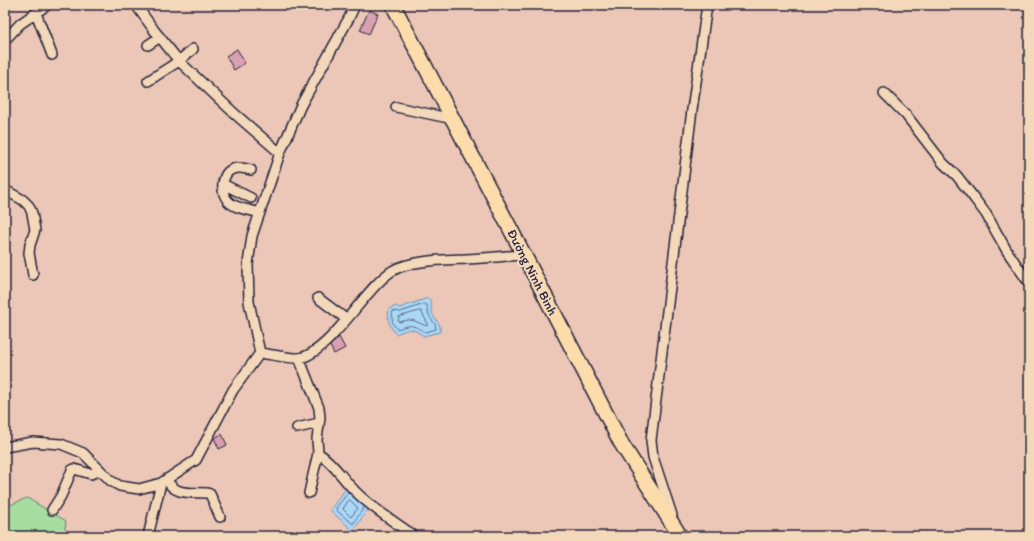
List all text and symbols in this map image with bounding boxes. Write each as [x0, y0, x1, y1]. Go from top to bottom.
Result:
street label: Đường Ninh Bình [504, 227, 561, 318]

